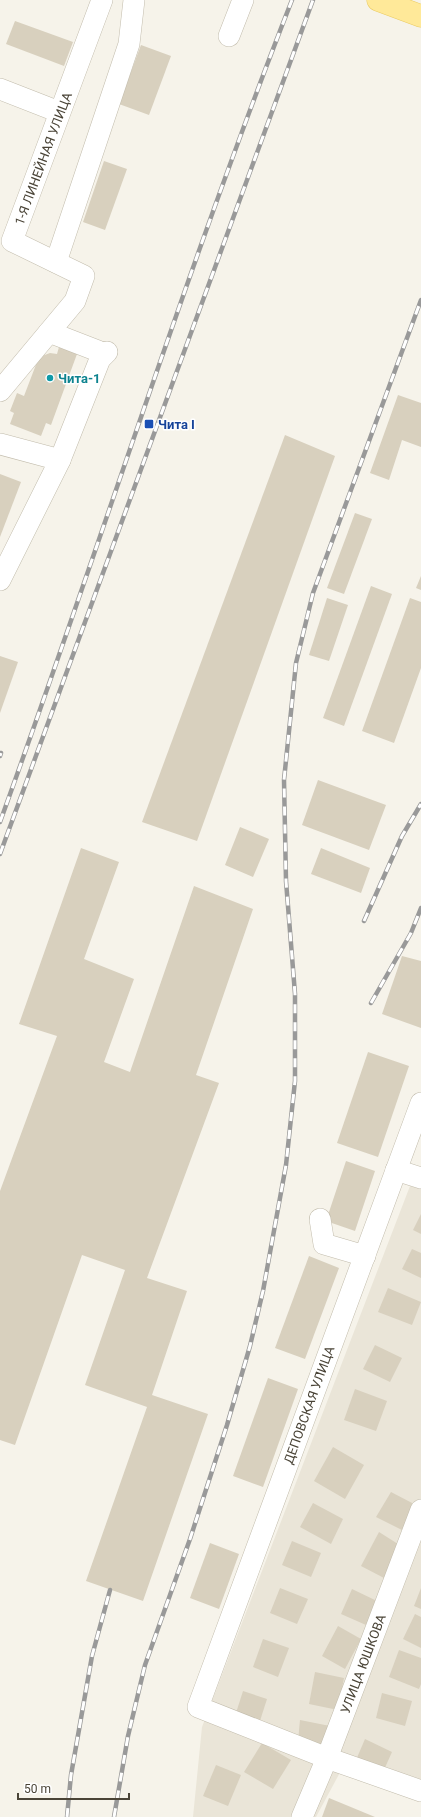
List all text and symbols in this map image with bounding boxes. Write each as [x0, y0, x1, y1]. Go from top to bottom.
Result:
street label: 1-Я ЛИНЕЙНАЯ УЛИЦА [11, 89, 75, 227]
place label: Чита-1 [58, 371, 100, 386]
marker: Чита-1 [45, 373, 55, 383]
place label: Чита I [158, 417, 195, 432]
marker: Чита I [143, 418, 155, 430]
street label: ДЕПОВСКАЯ УЛИЦА [281, 1343, 338, 1466]
street label: УЛИЦА ЮШКОВА [337, 1611, 389, 1716]
scale bar [18, 1775, 129, 1801]
text: 50 m [24, 1782, 51, 1796]

